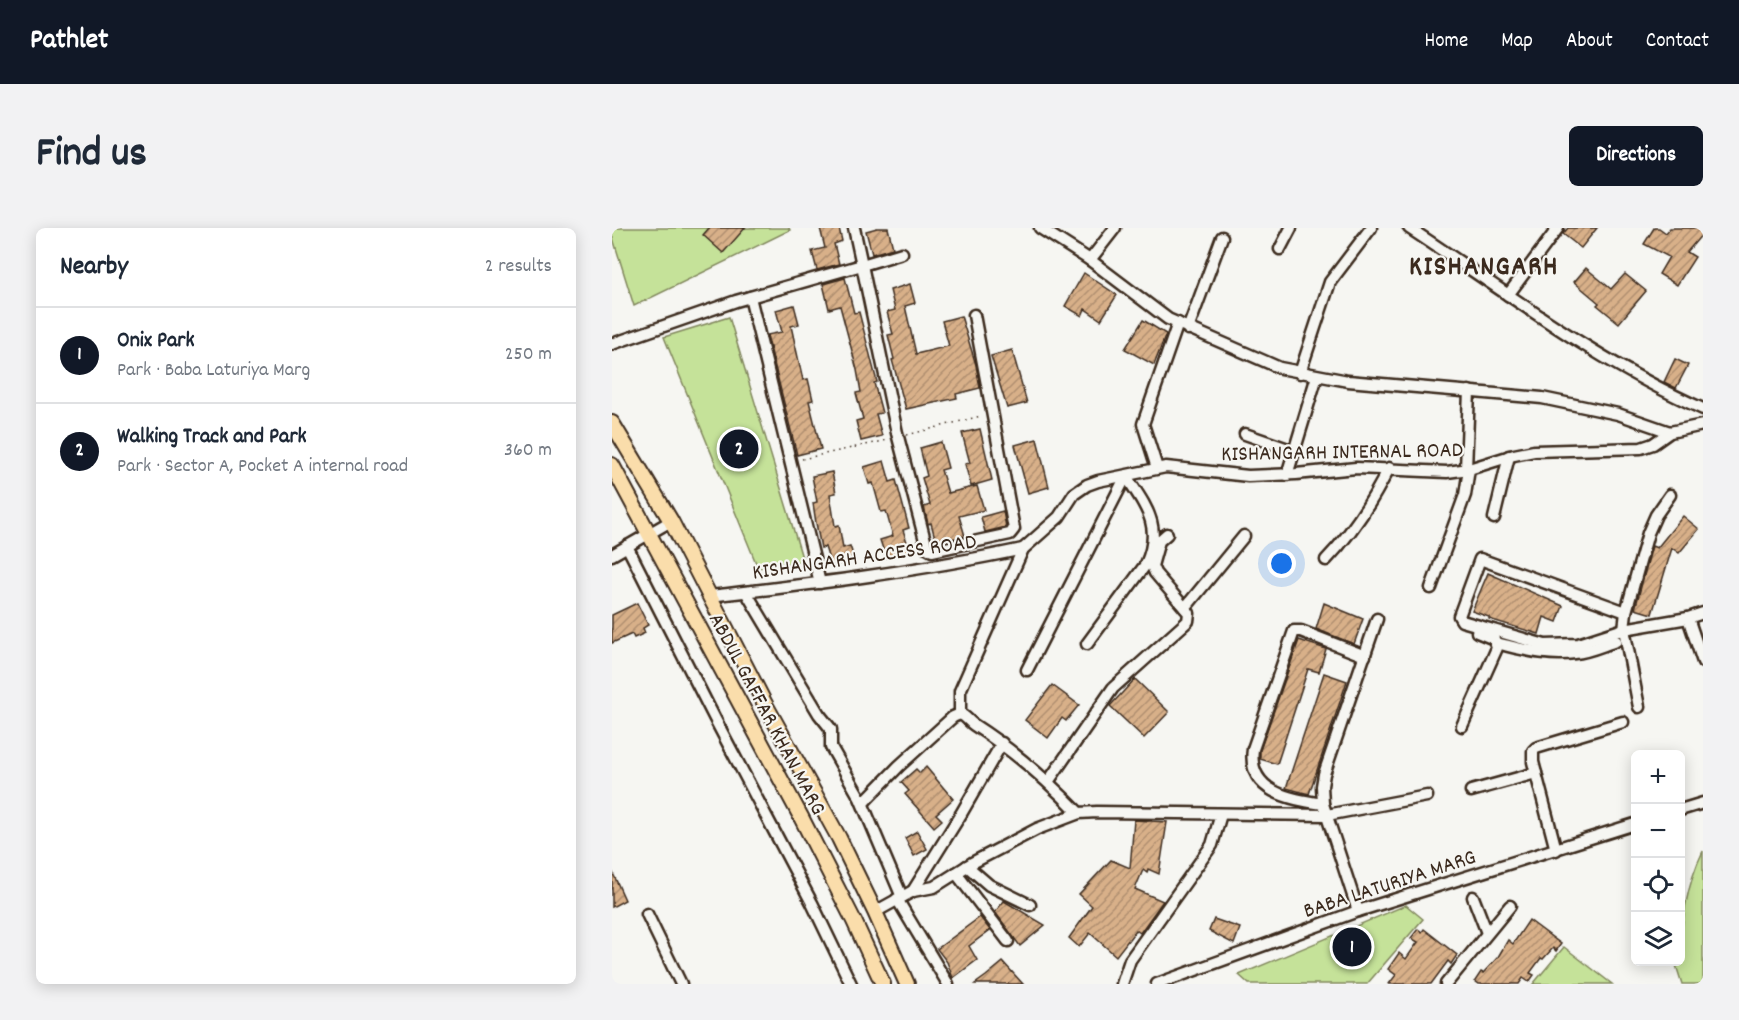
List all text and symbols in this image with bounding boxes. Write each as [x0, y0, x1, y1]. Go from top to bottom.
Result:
text: Pathlet [30, 22, 108, 62]
text: Home [1424, 27, 1468, 57]
text: Map [1501, 27, 1533, 57]
text: About [1566, 27, 1613, 57]
text: Contact [1646, 27, 1709, 57]
text: Find us [36, 126, 147, 186]
button: Directions [1569, 126, 1703, 186]
text: Nearby [60, 249, 128, 286]
district label: KISHANGARH [1409, 249, 1559, 289]
text: 2 results [485, 253, 552, 281]
text: Onix Park [117, 326, 195, 357]
text: 1 [77, 341, 82, 369]
text: 250 m [505, 341, 552, 369]
text: Park · Baba Laturiya Marg [117, 357, 310, 385]
text: Walking Track and Park [117, 422, 307, 453]
pin: 2 [720, 426, 758, 472]
street label: KISHANGARH INTERNAL ROAD [1221, 436, 1463, 471]
text: 2 [75, 437, 84, 465]
text: 360 m [504, 437, 552, 465]
text: Park · Sector A, Pocket A internal road [117, 453, 408, 481]
street label: KISHANGARH ACCESS ROAD [750, 527, 978, 590]
your location [1267, 549, 1296, 578]
street label: ABDUL GAFFAR KHAN MARG [699, 608, 832, 821]
map controls [1631, 750, 1685, 966]
button: + [1631, 750, 1685, 804]
button: − [1631, 804, 1685, 858]
street label: BABA LATURIYA MARG [1300, 843, 1480, 928]
button: locate [1631, 858, 1685, 912]
button: layers [1631, 912, 1685, 966]
pin: 1 [1332, 924, 1372, 970]

